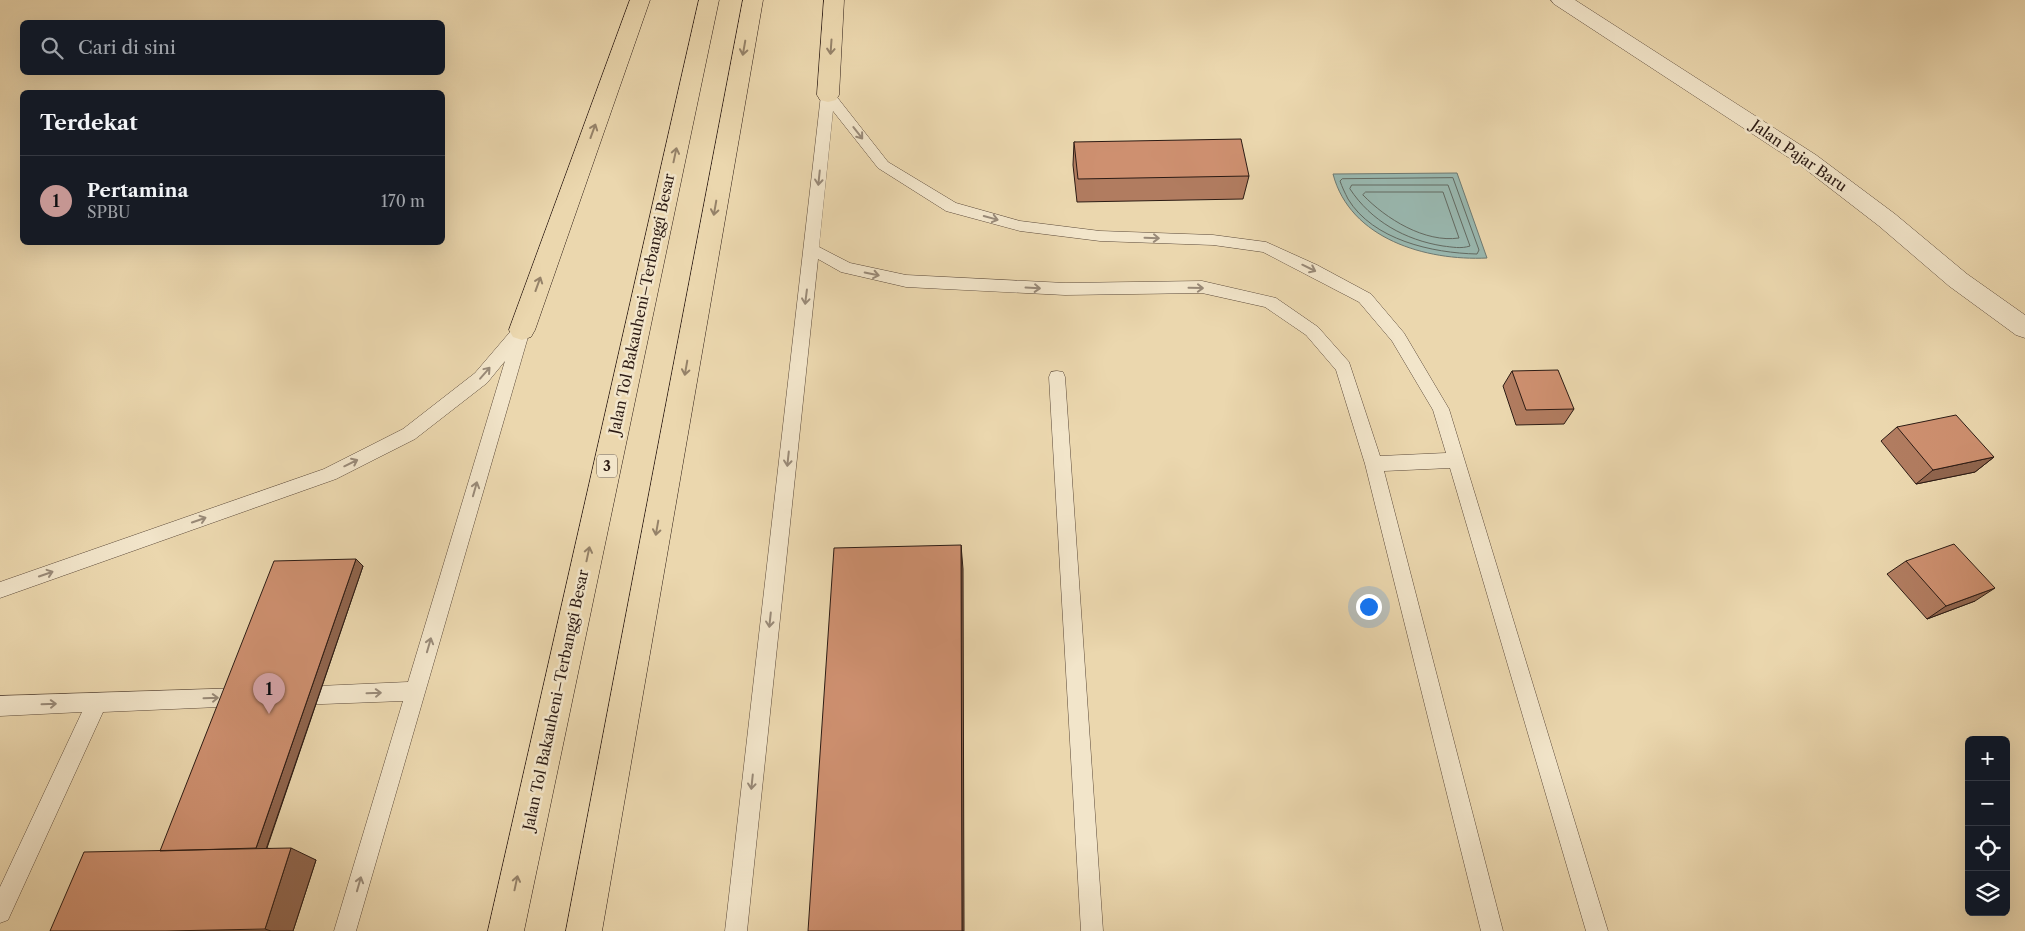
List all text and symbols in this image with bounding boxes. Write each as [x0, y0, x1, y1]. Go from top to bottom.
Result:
search box [20, 20, 445, 75]
icon: search [38, 34, 66, 62]
text: Cari di sini [78, 36, 176, 59]
one-way arrow [826, 39, 836, 55]
one-way arrow [739, 40, 749, 56]
text: Terdekat [40, 110, 138, 135]
street label: Jalan Pajar Baru [1746, 114, 1851, 196]
one-way arrow [589, 124, 598, 139]
one-way arrow [852, 126, 863, 139]
one-way arrow [671, 148, 680, 164]
one-way arrow [814, 170, 824, 186]
street label: Jalan Tol Bakauheni–Terbanggi Besar [604, 171, 679, 438]
text: Pertamina [87, 179, 189, 202]
text: 1 [52, 191, 60, 211]
text: 170 m [381, 191, 425, 211]
one-way arrow [710, 199, 720, 215]
text: SPBU [87, 202, 130, 222]
one-way arrow [983, 214, 999, 224]
one-way arrow [1144, 233, 1160, 242]
one-way arrow [1302, 263, 1317, 273]
one-way arrow [863, 269, 879, 279]
one-way arrow [534, 277, 543, 292]
one-way arrow [1025, 283, 1041, 292]
one-way arrow [1188, 283, 1204, 293]
one-way arrow [801, 289, 811, 305]
one-way arrow [681, 359, 691, 375]
one-way arrow [479, 366, 491, 379]
one-way arrow [783, 450, 793, 466]
road number: 3 [597, 454, 617, 478]
one-way arrow [344, 458, 359, 468]
one-way arrow [470, 481, 480, 497]
one-way arrow [191, 514, 207, 524]
one-way arrow [652, 519, 662, 535]
one-way arrow [584, 546, 593, 562]
street label: Jalan Tol Bakauheni–Terbanggi Besar [518, 567, 593, 834]
one-way arrow [38, 568, 54, 578]
your location [1356, 594, 1382, 620]
one-way arrow [765, 612, 775, 628]
one-way arrow [425, 637, 435, 653]
pin: 1 [253, 673, 285, 714]
one-way arrow [365, 688, 381, 698]
one-way arrow [203, 694, 219, 703]
one-way arrow [40, 699, 56, 709]
map controls [1965, 736, 2010, 916]
button: + [1965, 736, 2010, 781]
one-way arrow [747, 774, 757, 790]
button: − [1965, 781, 2010, 826]
button: locate [1965, 826, 2010, 871]
button: layers [1965, 871, 2010, 916]
one-way arrow [512, 876, 521, 892]
one-way arrow [354, 877, 364, 893]

